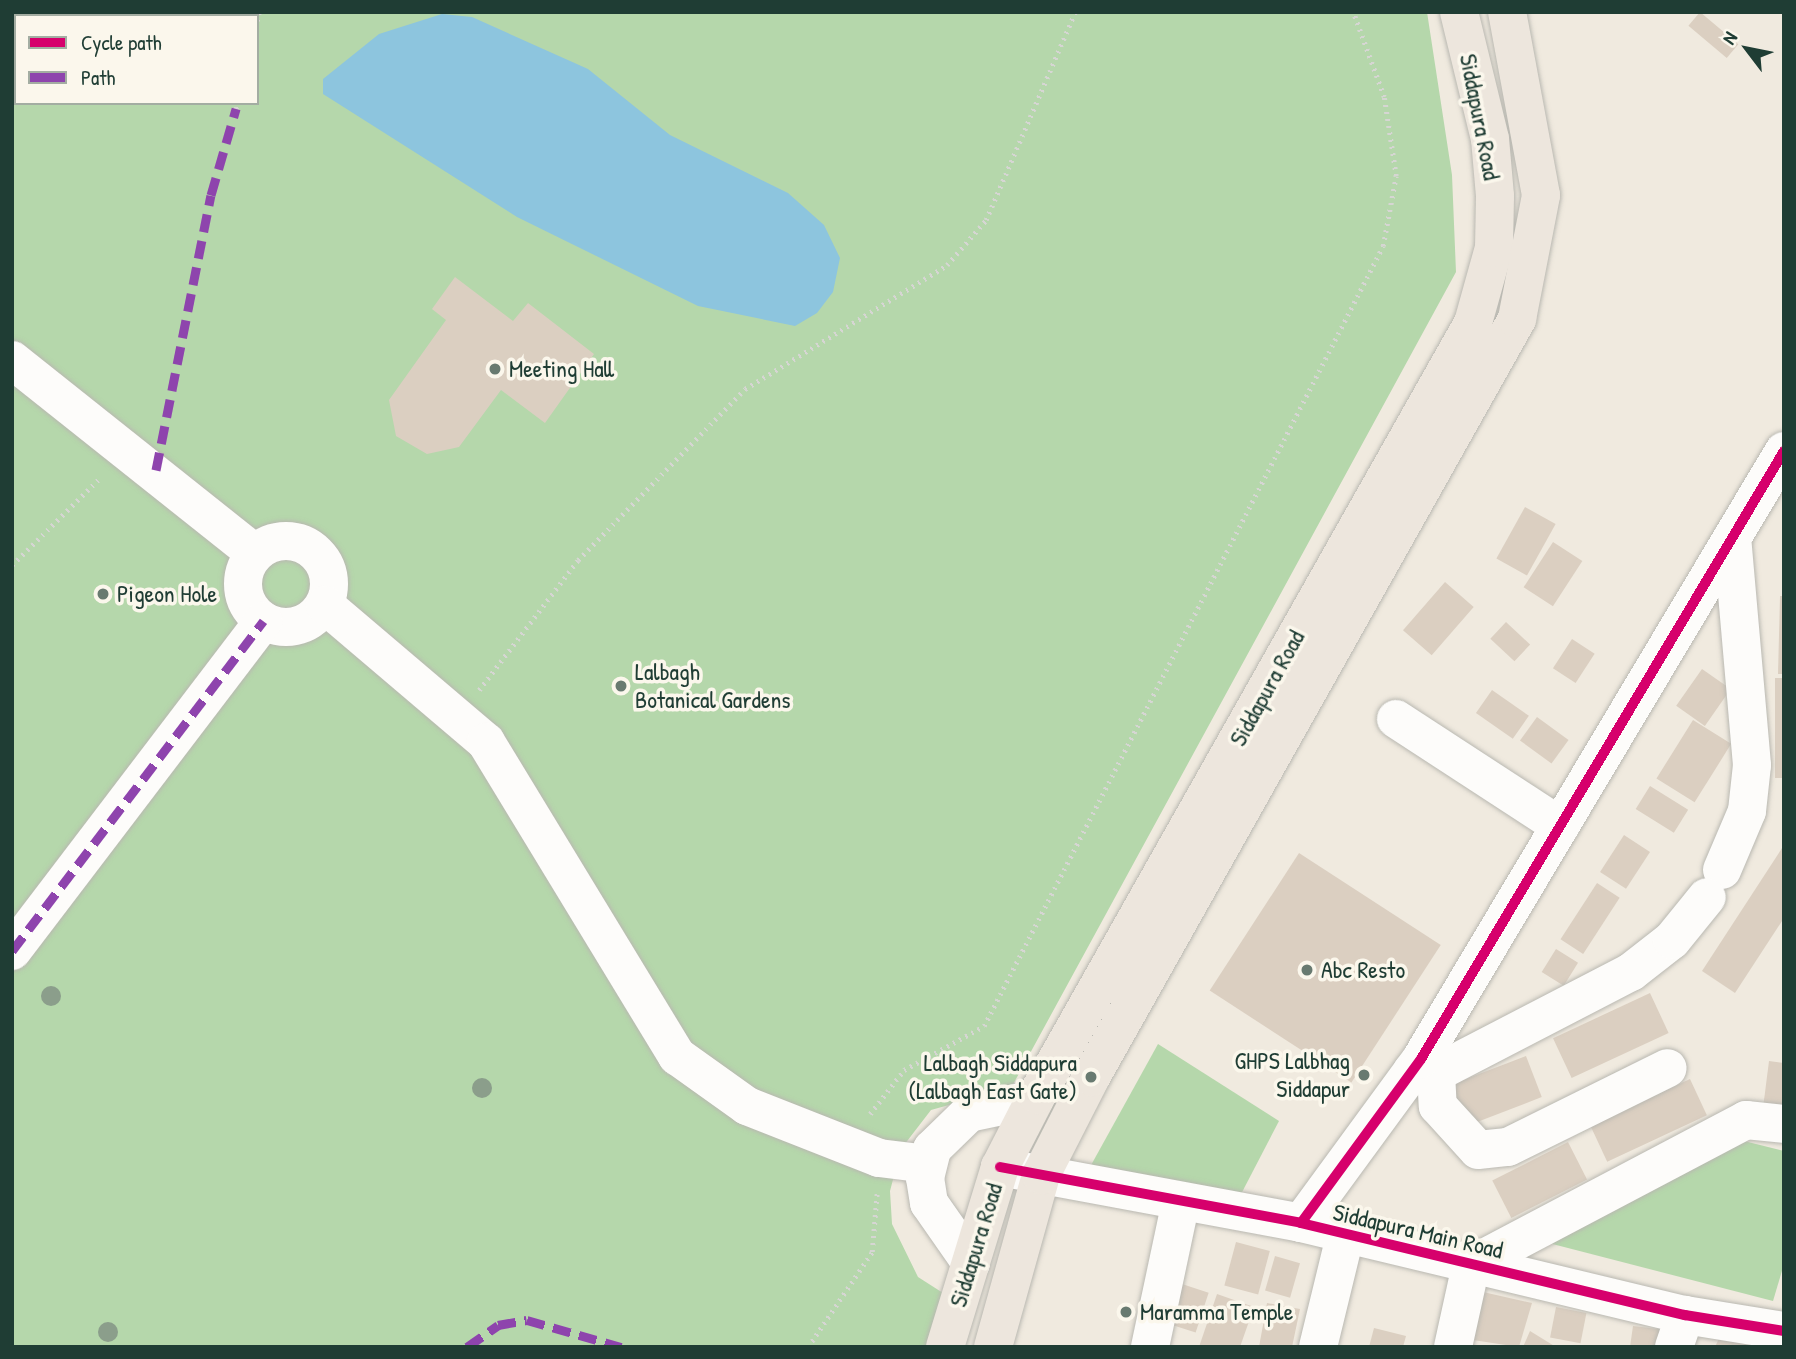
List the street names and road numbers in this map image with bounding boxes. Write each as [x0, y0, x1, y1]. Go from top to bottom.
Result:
street label: Siddapura Road [1454, 51, 1506, 183]
street label: Siddapura Road [1223, 625, 1311, 751]
street label: Siddapura Road [944, 1180, 1008, 1310]
street label: Siddapura Main Road [1330, 1197, 1506, 1265]

